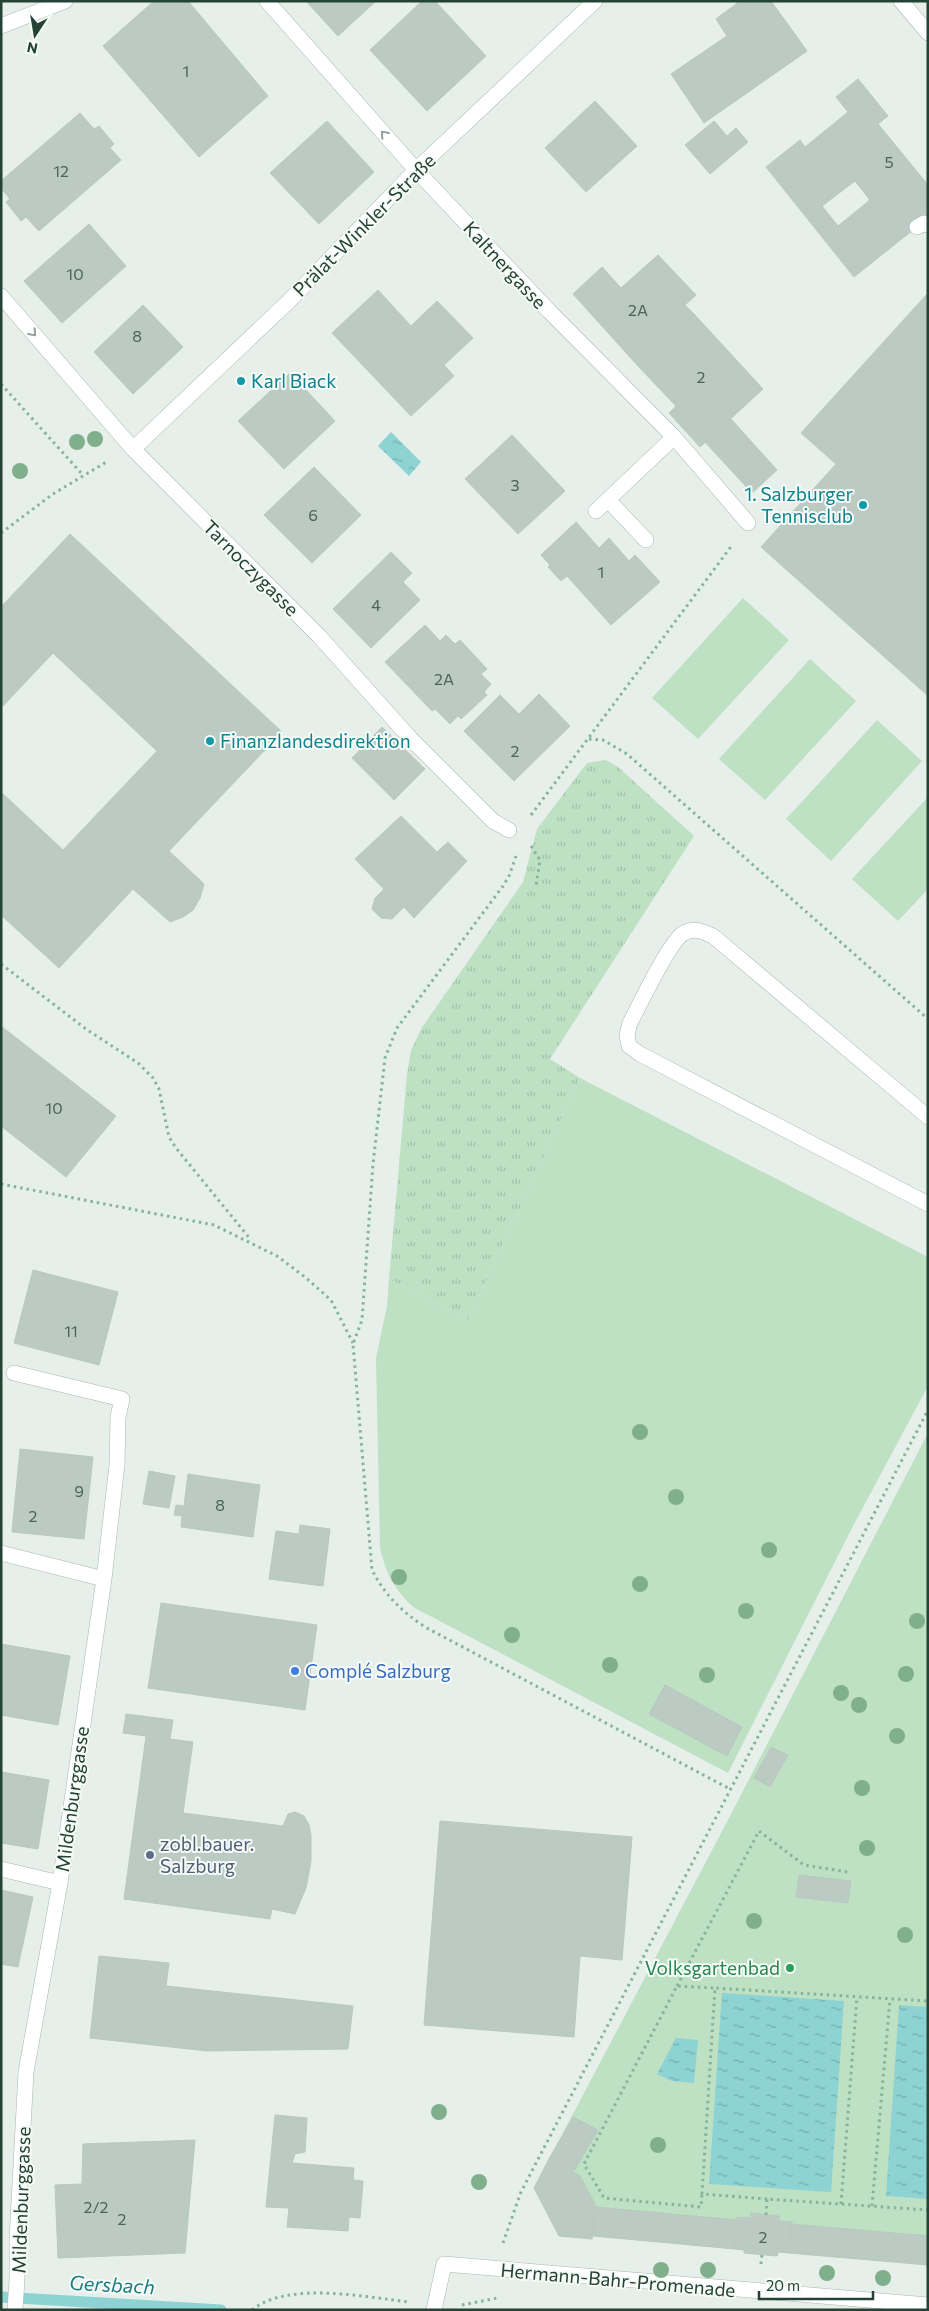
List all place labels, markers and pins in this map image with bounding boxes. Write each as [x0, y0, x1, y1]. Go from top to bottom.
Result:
place label: Karl Biack [251, 369, 337, 392]
marker: Karl Biack [235, 375, 247, 387]
place label: 1. Salzburger Tennisclub [744, 482, 853, 527]
marker: 1. Salzburger Tennisclub [857, 499, 869, 511]
place label: Finanzlandesdirektion [220, 729, 411, 752]
marker: Finanzlandesdirektion [204, 735, 216, 747]
place label: Complé Salzburg [305, 1659, 451, 1682]
marker: Complé Salzburg [289, 1665, 301, 1677]
place label: zobl.bauer. Salzburg [160, 1832, 254, 1877]
marker: zobl.bauer. Salzburg [144, 1849, 156, 1861]
place label: Volksgartenbad [645, 1956, 780, 1979]
marker: Volksgartenbad [784, 1962, 796, 1974]

